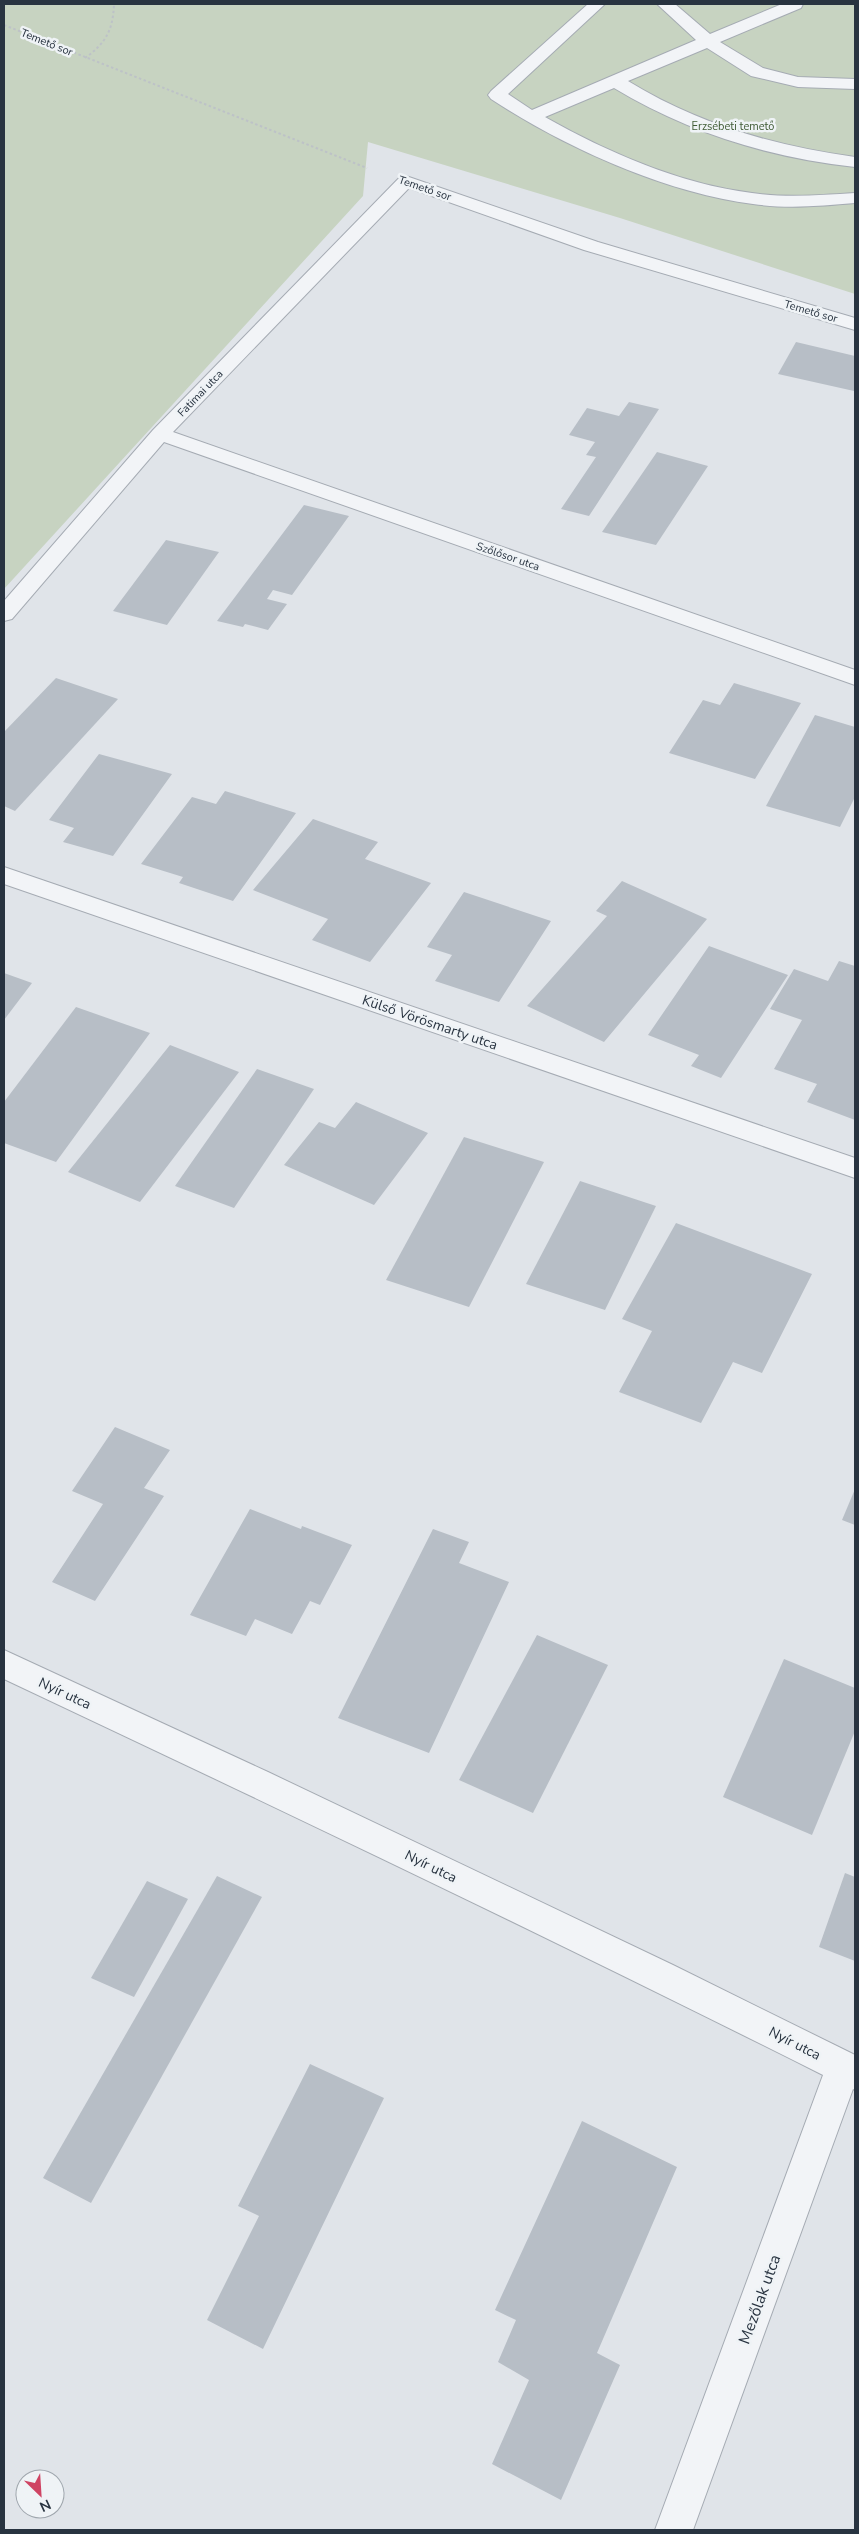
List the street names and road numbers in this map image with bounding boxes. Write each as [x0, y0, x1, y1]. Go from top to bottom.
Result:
street label: Temető sor [19, 25, 75, 60]
street label: Temető sor [396, 172, 453, 205]
street label: Temető sor [782, 297, 839, 326]
street label: Fatimai utca [174, 367, 227, 420]
street label: Szőlősor utca [474, 539, 542, 574]
street label: Külső Vörösmarty utca [360, 990, 500, 1055]
street label: Nyír utca [35, 1673, 94, 1714]
street label: Nyír utca [401, 1846, 460, 1887]
street label: Nyír utca [766, 2022, 824, 2065]
street label: Mezőlak utca [734, 2251, 786, 2347]

